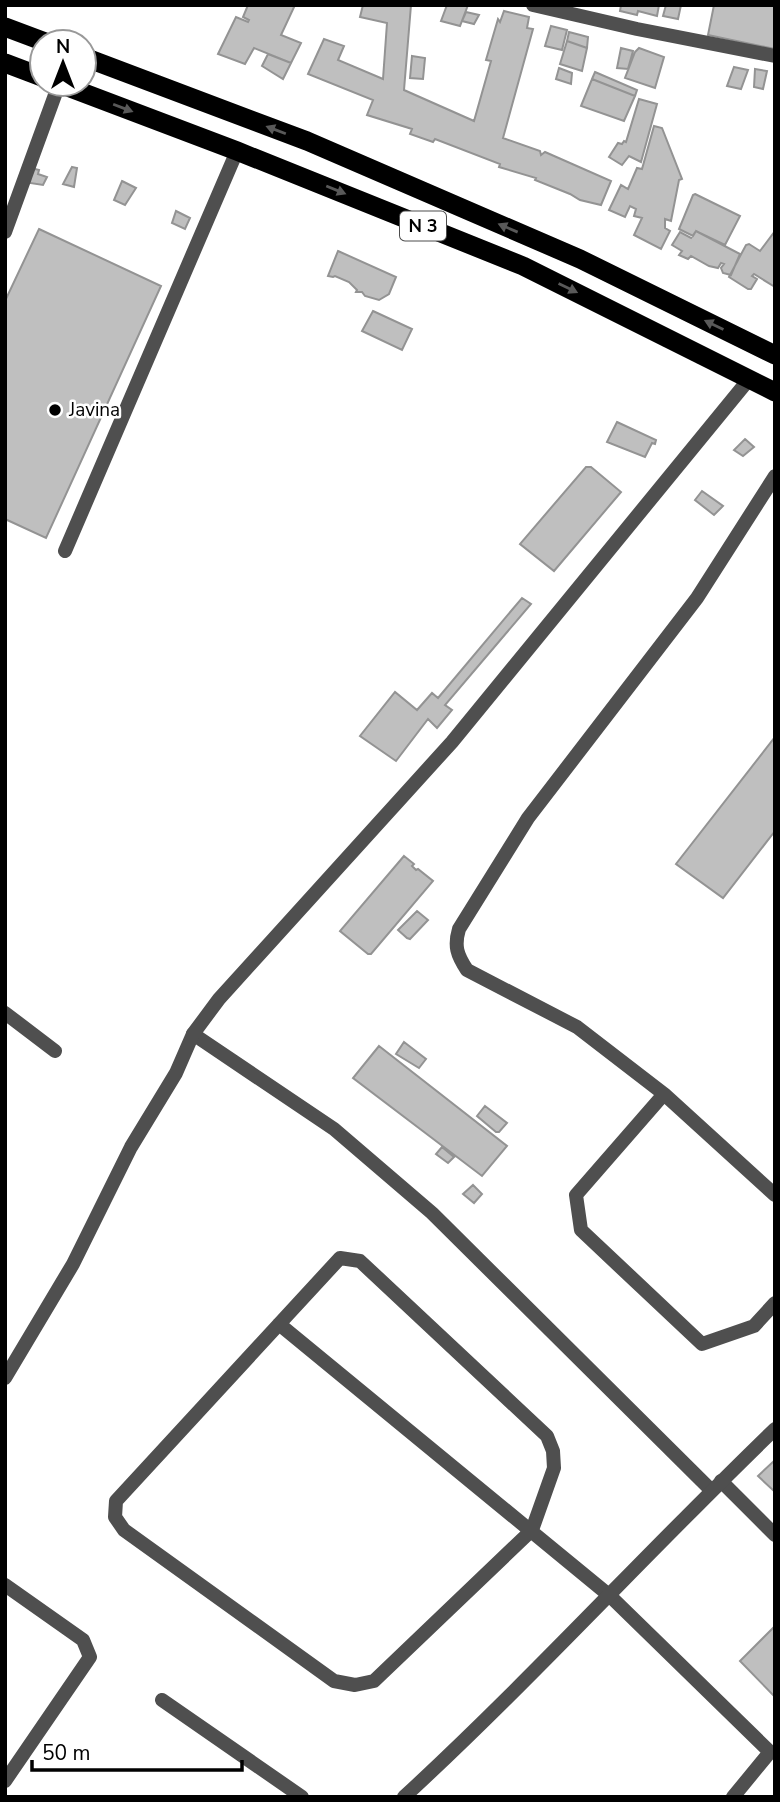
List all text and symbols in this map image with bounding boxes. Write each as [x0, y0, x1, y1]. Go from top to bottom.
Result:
north arrow [28, 28, 98, 98]
text: N [56, 34, 70, 60]
one-way arrow [113, 103, 134, 114]
one-way arrow [265, 124, 286, 135]
one-way arrow [325, 185, 346, 196]
road number: N 3 [400, 211, 446, 240]
one-way arrow [498, 222, 518, 234]
one-way arrow [558, 283, 578, 294]
one-way arrow [704, 319, 724, 330]
place label: Javina [68, 397, 120, 423]
marker: Javina [47, 402, 63, 418]
scale bar [32, 1728, 242, 1772]
text: 50 m [42, 1739, 91, 1767]

